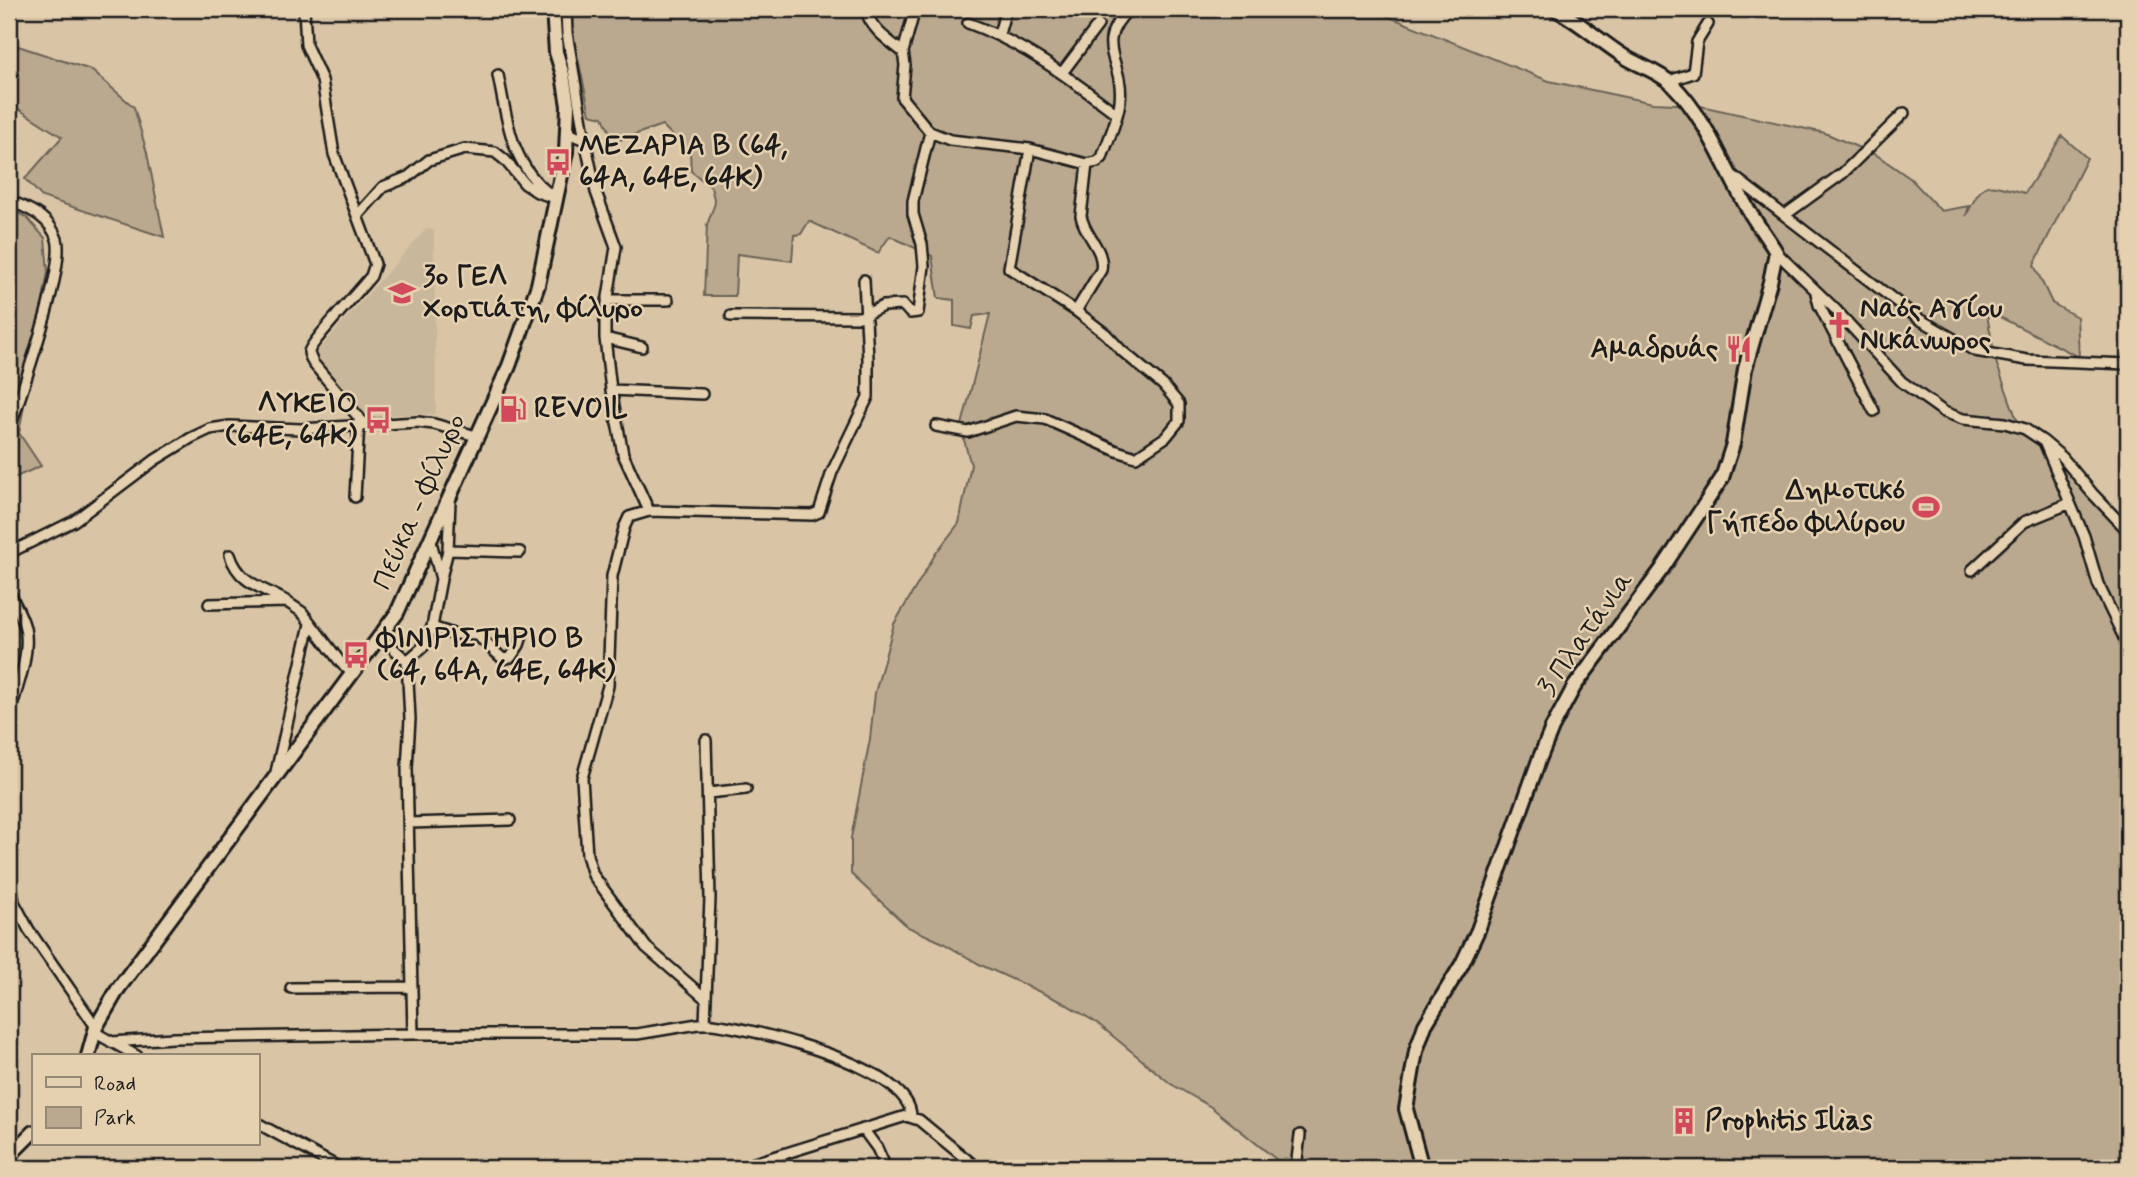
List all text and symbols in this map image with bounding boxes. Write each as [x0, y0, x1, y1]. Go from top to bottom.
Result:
place label: ΜΕΖΑΡΙΑ B (64, 64Α, 64Ε, 64Κ) [579, 128, 787, 197]
bus stop icon: ΜΕΖΑΡΙΑ B (64, 64Α, 64Ε, 64Κ) [543, 147, 573, 177]
place label: 3ο ΓΕΛ Χορτιάτη, Φίλυρο [423, 259, 643, 328]
school or university icon: 3ο ΓΕΛ Χορτιάτη, Φίλυρο [387, 278, 417, 308]
place label: Ναός Αγίου Νικάνωρος [1860, 291, 2003, 360]
church icon: Ναός Αγίου Νικάνωρος [1824, 310, 1854, 340]
place label: Αμαδρυάς [1591, 331, 1718, 368]
restaurant icon: Αμαδρυάς [1724, 334, 1754, 364]
place label: ΛΥΚΕΙΟ (64Ε, 64Κ) [225, 386, 357, 455]
place label: REVOIL [534, 391, 628, 428]
fuel station icon: REVOIL [498, 394, 528, 424]
bus stop icon: ΛΥΚΕΙΟ (64Ε, 64Κ) [363, 405, 393, 435]
street label: Πεύκα - Φίλυρο [365, 408, 475, 596]
place label: Δημοτικό Γήπεδο Φιλύρου [1706, 473, 1905, 542]
sports icon: Δημοτικό Γήπεδο Φιλύρου [1911, 492, 1941, 522]
street label: 3 Πλατάνια [1529, 564, 1643, 704]
place label: ΦΙΝΙΡΙΣΤΗΡΙΟ B (64, 64Α, 64Ε, 64Κ) [375, 621, 615, 690]
bus stop icon: ΦΙΝΙΡΙΣΤΗΡΙΟ B (64, 64Α, 64Ε, 64Κ) [341, 640, 371, 670]
legend [32, 1054, 259, 1146]
text: Road [94, 1070, 136, 1098]
place label: Prophitis Ilias [1705, 1103, 1873, 1140]
text: Park [94, 1104, 136, 1132]
building icon: Prophitis Ilias [1669, 1106, 1699, 1136]

